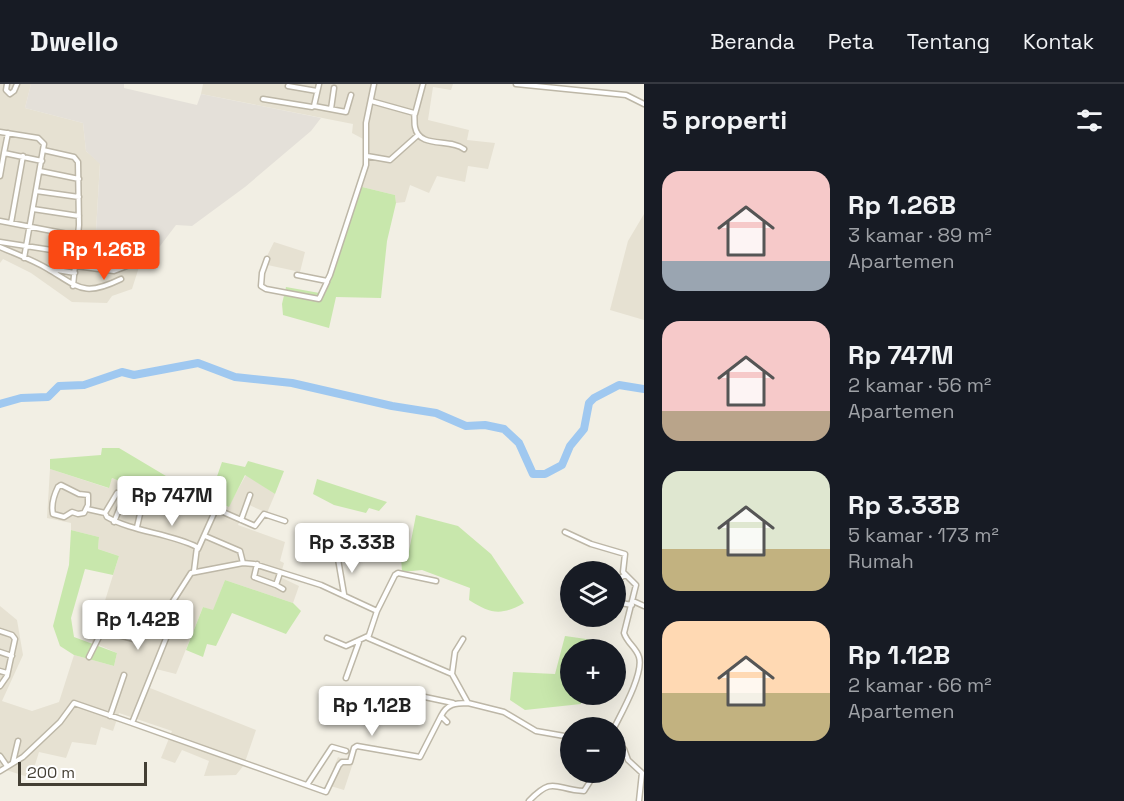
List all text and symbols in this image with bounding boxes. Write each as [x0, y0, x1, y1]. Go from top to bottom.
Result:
text: Dwello [30, 23, 119, 59]
text: Beranda [710, 28, 795, 55]
text: Peta [828, 28, 874, 55]
text: Tentang [907, 28, 990, 55]
text: Kontak [1023, 28, 1094, 55]
text: 5 properti [662, 103, 787, 137]
icon: filters [1073, 104, 1106, 137]
text: Rp 1.26B [848, 188, 956, 222]
icon: home [710, 195, 782, 267]
text: 3 kamar · 89 m² [848, 222, 992, 248]
pin: Rp 1.26B [42, 230, 166, 281]
text: Rp 1.26B [63, 236, 146, 262]
text: Apartemen [848, 248, 955, 274]
text: Rp 747M [848, 338, 954, 372]
icon: home [710, 345, 782, 417]
text: 2 kamar · 56 m² [848, 372, 991, 398]
text: Apartemen [848, 398, 955, 424]
pin: Rp 747M [117, 476, 227, 527]
text: Rp 747M [131, 482, 213, 508]
text: Rp 3.33B [848, 488, 960, 522]
icon: home [710, 495, 782, 567]
text: 5 kamar · 173 m² [848, 522, 999, 548]
pin: Rp 3.33B [290, 523, 414, 574]
text: Rp 3.33B [309, 529, 395, 555]
text: Rumah [848, 548, 914, 574]
map controls [560, 561, 626, 783]
button: layers [560, 561, 626, 627]
pin: Rp 1.42B [76, 600, 200, 651]
text: Rp 1.42B [96, 606, 180, 632]
text: Rp 1.12B [848, 638, 950, 672]
button: + [560, 639, 626, 705]
icon: home [710, 645, 782, 717]
text: 2 kamar · 66 m² [848, 672, 992, 698]
pin: Rp 1.12B [310, 686, 434, 737]
text: Rp 1.12B [333, 692, 411, 718]
text: Apartemen [848, 698, 955, 724]
button: − [560, 717, 626, 783]
scale bar [18, 759, 147, 786]
text: 200 m [27, 762, 75, 783]

